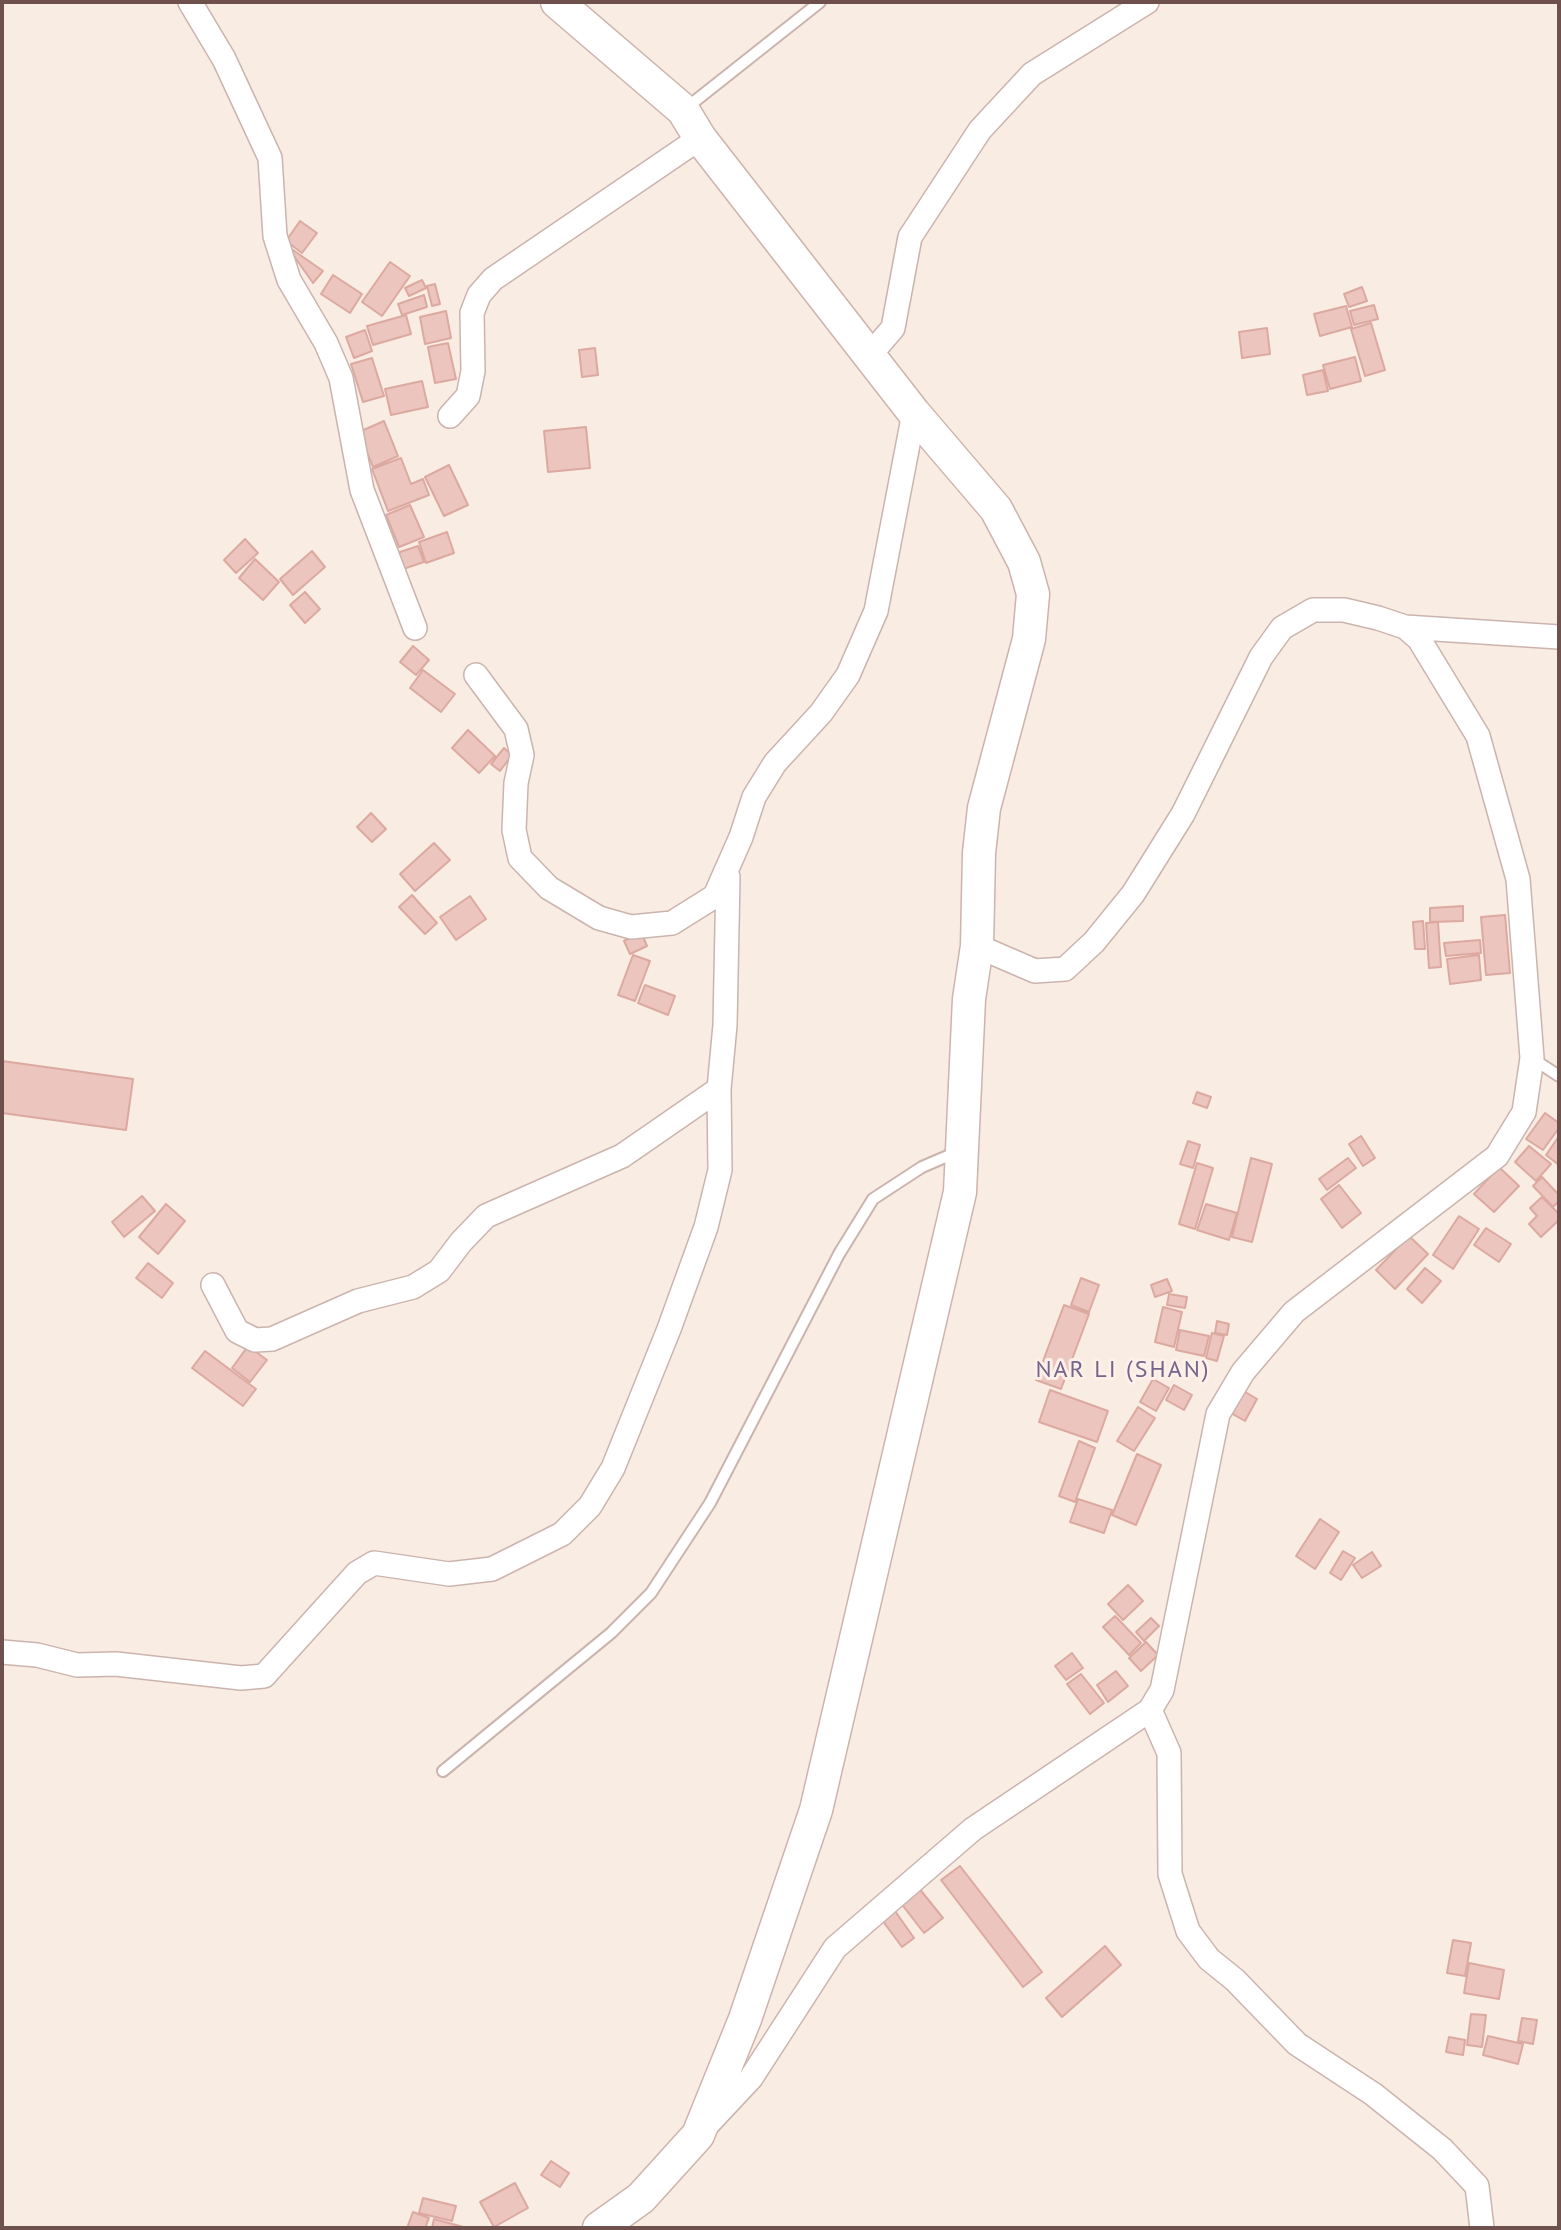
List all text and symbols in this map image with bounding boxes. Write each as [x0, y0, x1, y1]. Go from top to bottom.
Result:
district label: NAR LI (SHAN) [1037, 1356, 1209, 1384]

